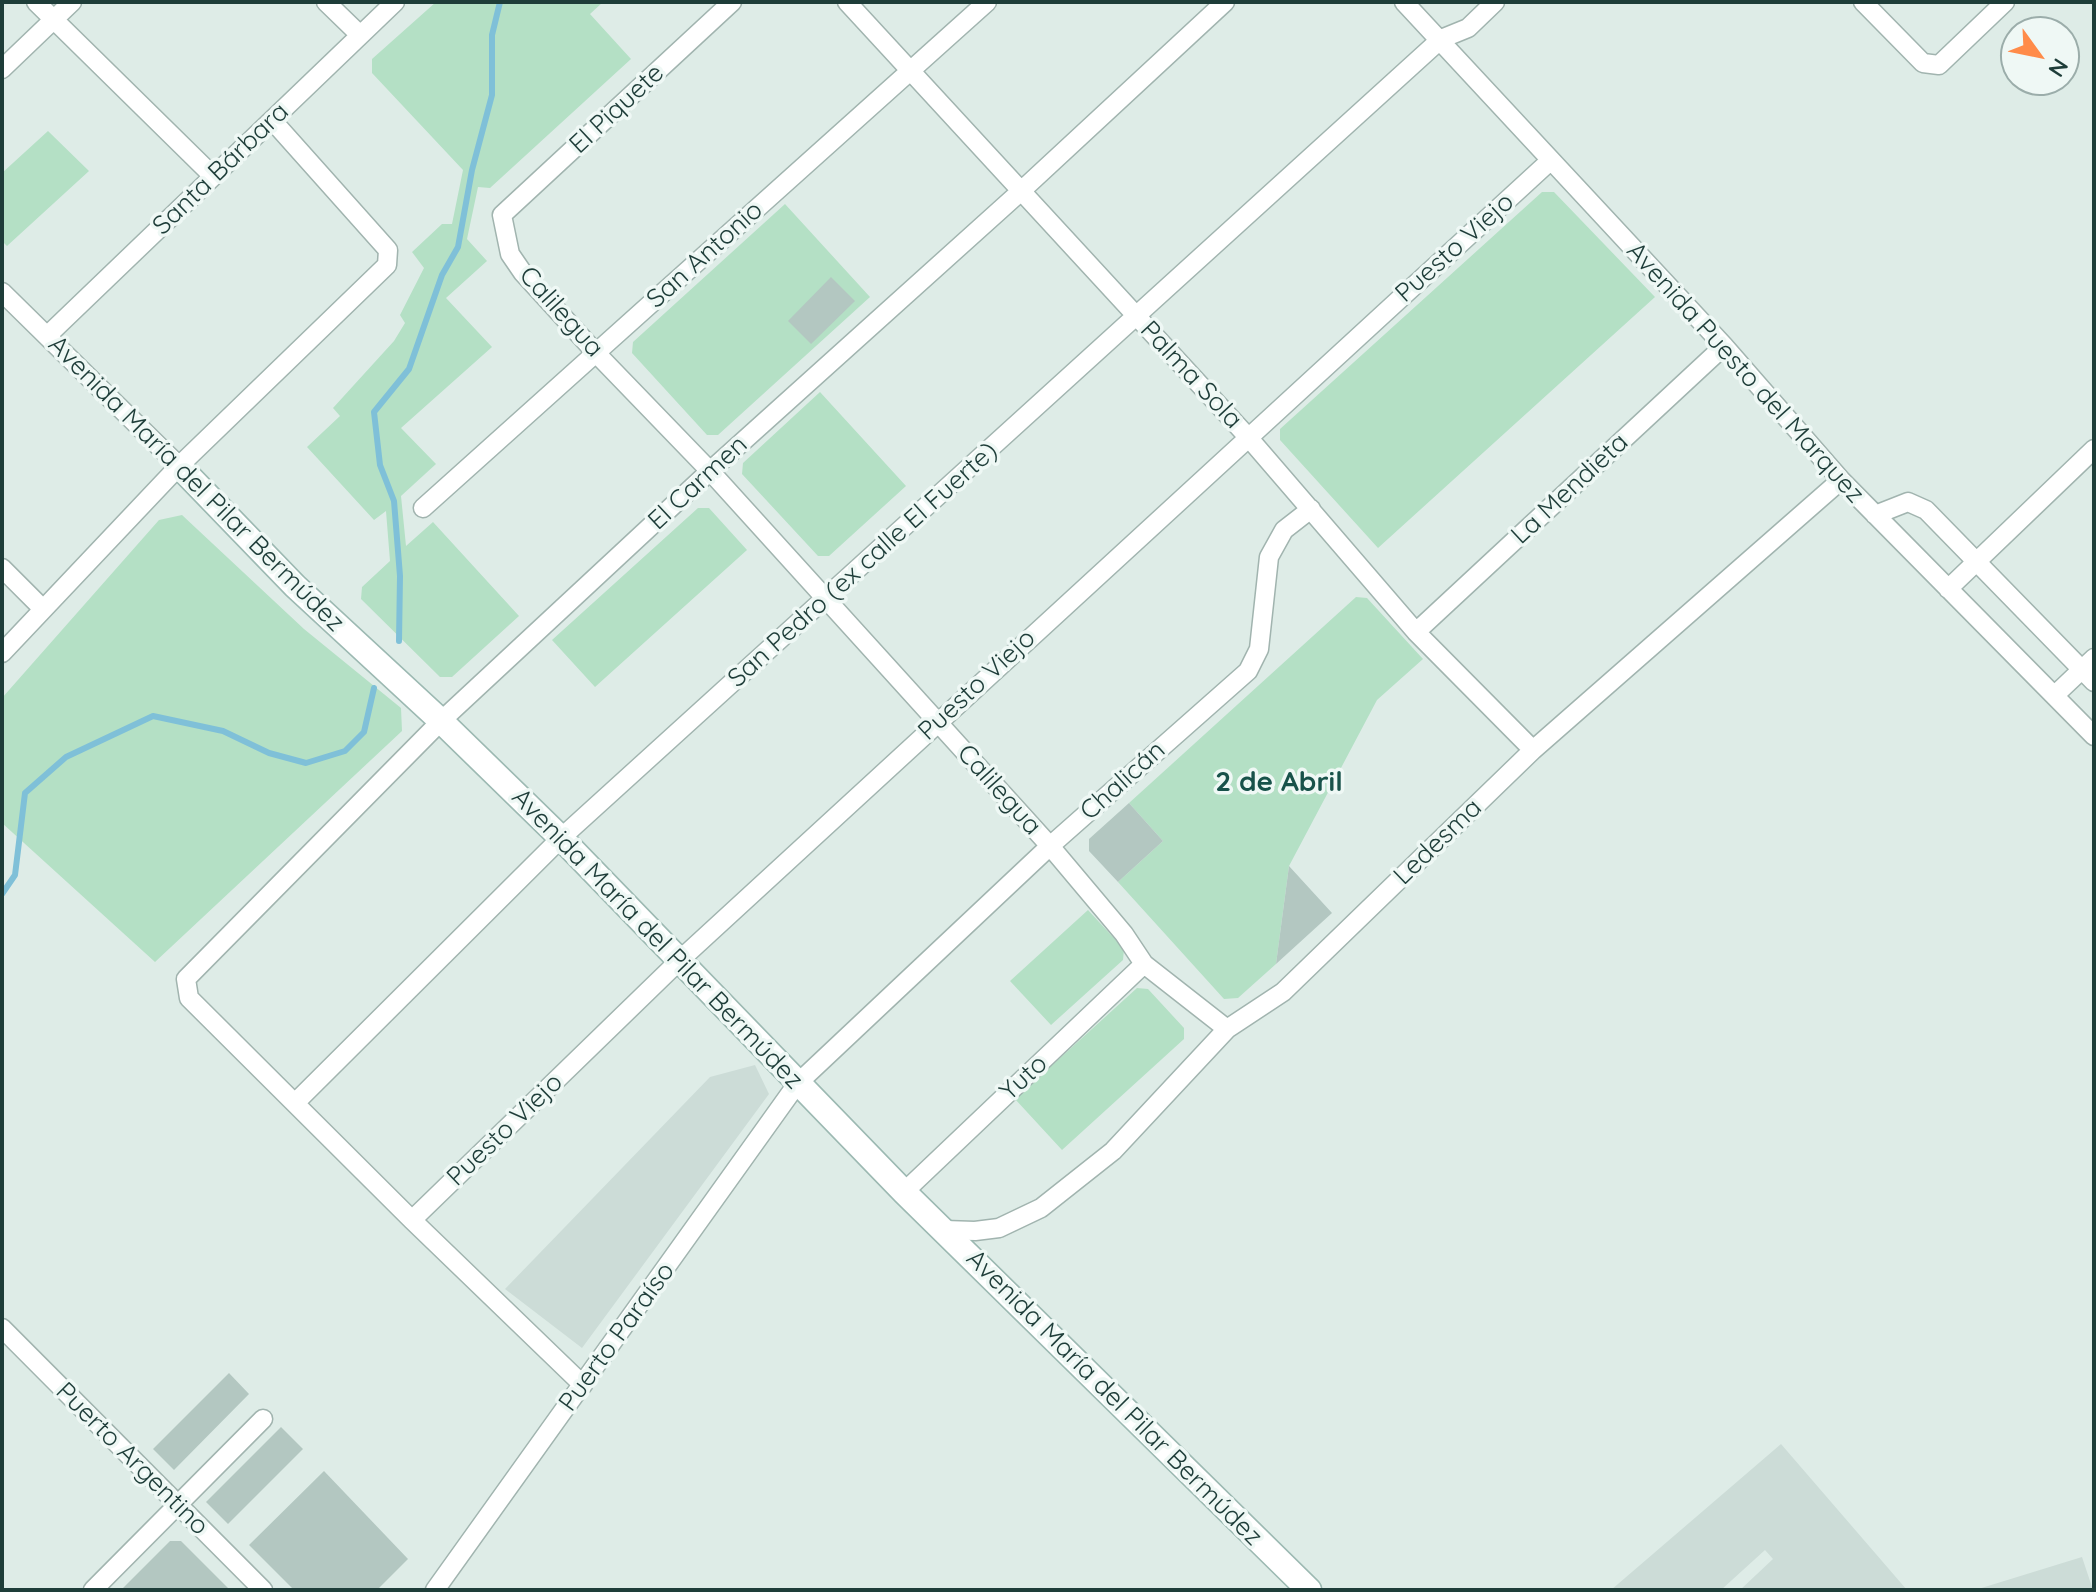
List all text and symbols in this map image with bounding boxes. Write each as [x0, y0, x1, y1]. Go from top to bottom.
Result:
north arrow [2000, 16, 2080, 96]
text: N [2042, 54, 2075, 82]
street label: El Piquete [563, 58, 671, 160]
street label: Santa Bárbara [147, 96, 295, 242]
street label: Puesto Viejo [1389, 187, 1521, 309]
street label: San Antonio [641, 195, 769, 315]
street label: Avenida Puesto del Marquez [1620, 236, 1870, 510]
street label: Calilegua [512, 260, 610, 364]
street label: Palma Sola [1133, 315, 1249, 435]
street label: Avenida María del Pilar Bermúdez [42, 330, 350, 638]
street label: La Mendieta [1505, 427, 1635, 551]
street label: El Carmen [642, 429, 754, 537]
street label: San Pedro (ex calle El Fuerte) [722, 436, 1004, 694]
street label: Puesto Viejo [912, 623, 1042, 747]
street label: Chalicán [1074, 735, 1172, 827]
street label: Calilegua [950, 738, 1048, 842]
district label: 2 de Abril [1215, 766, 1343, 800]
street label: Avenida María del Pilar Bermúdez [505, 782, 809, 1096]
street label: Ledesma [1387, 792, 1489, 892]
street label: Yuto [994, 1048, 1054, 1108]
street label: Puesto Viejo [441, 1067, 569, 1193]
street label: Avenida María del Pilar Bermúdez [960, 1244, 1268, 1552]
street label: Puerto Paraíso [553, 1256, 681, 1418]
street label: Puerto Argentino [49, 1376, 215, 1542]

